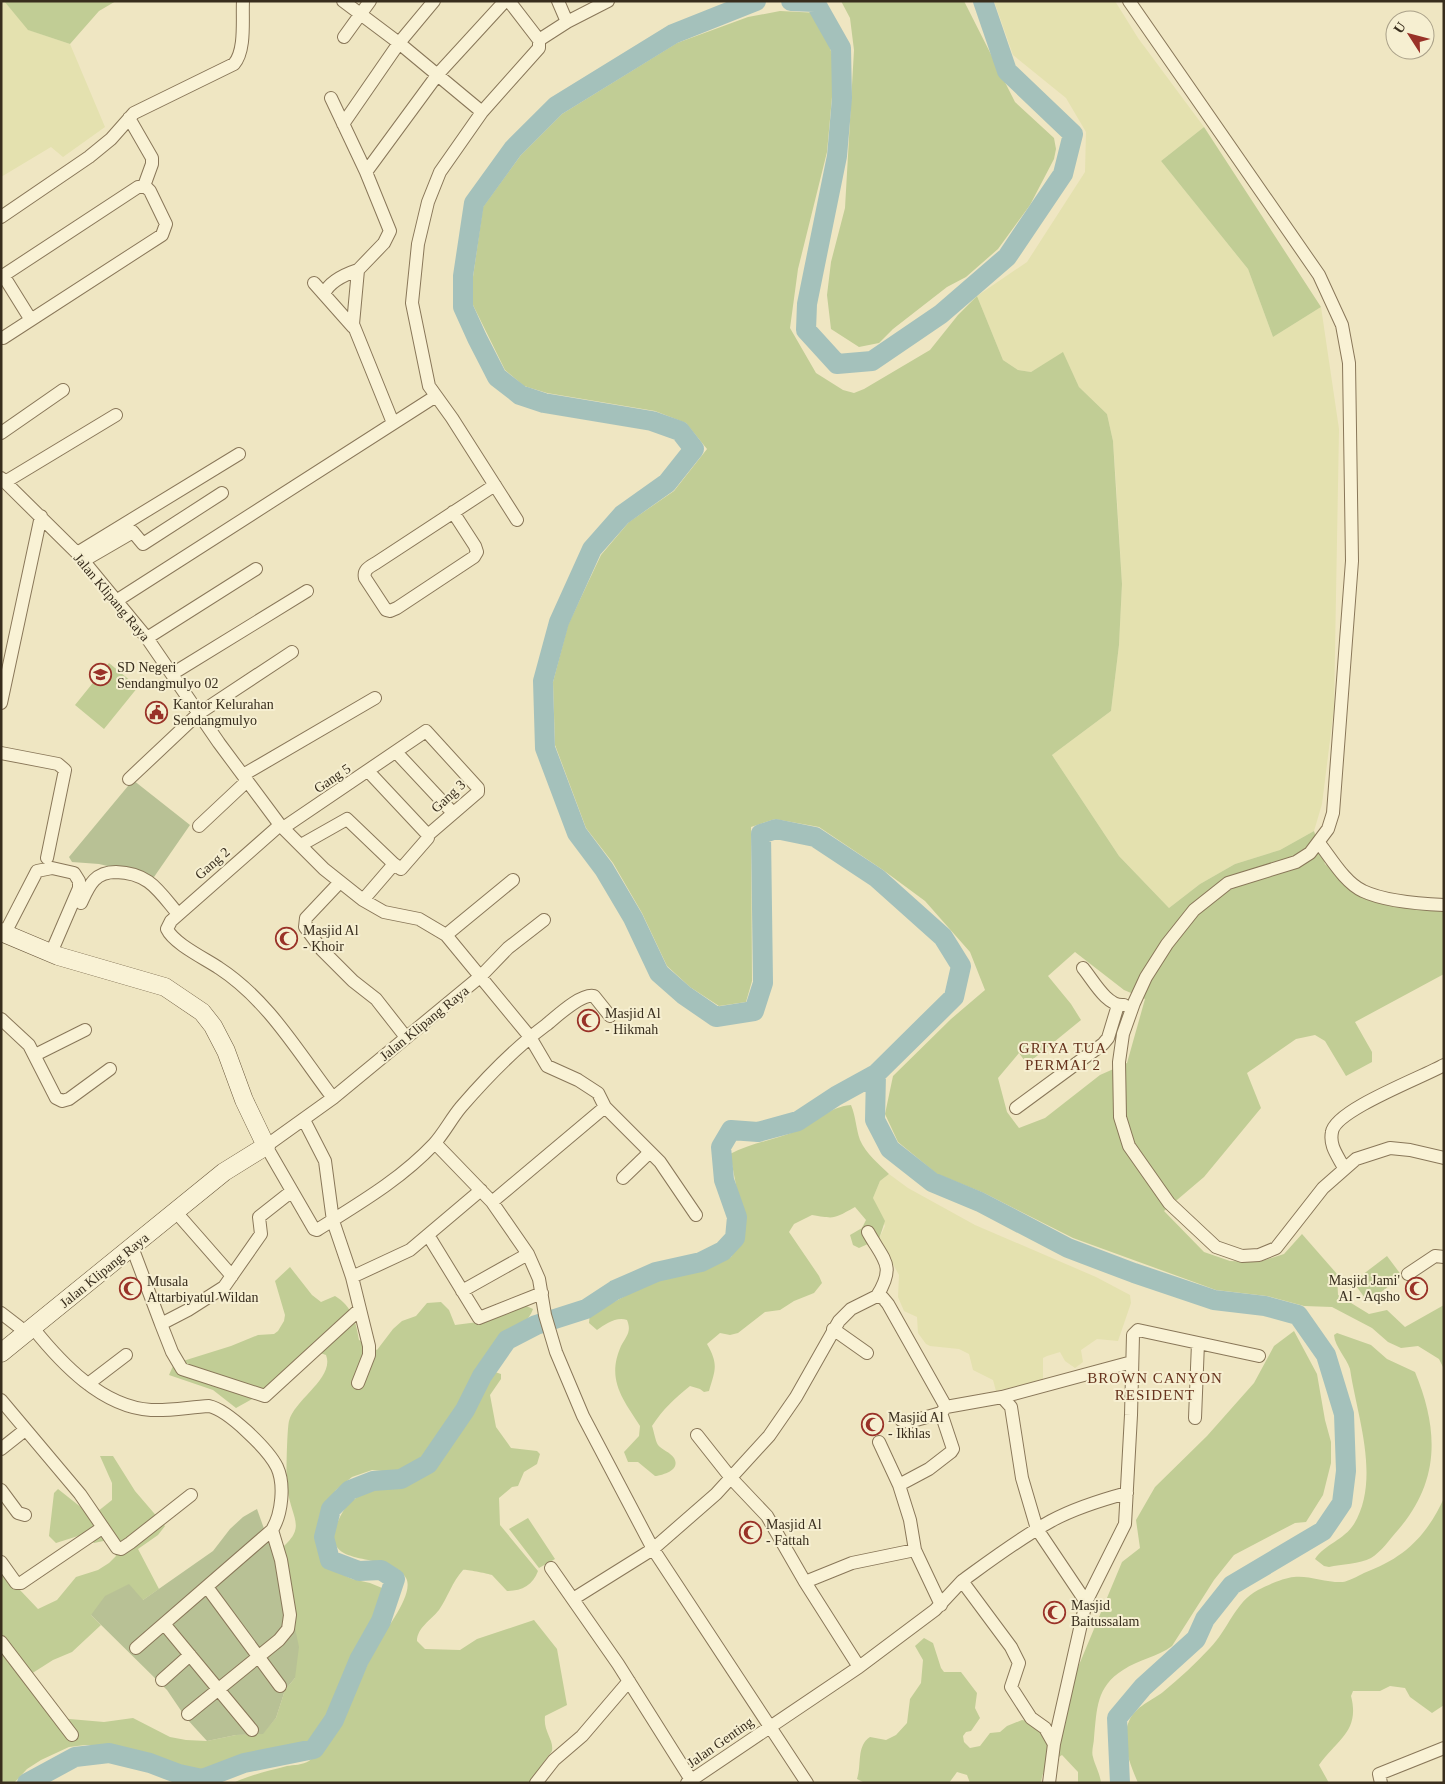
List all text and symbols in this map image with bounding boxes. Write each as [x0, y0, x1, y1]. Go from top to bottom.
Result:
north arrow [1385, 10, 1435, 60]
text: U [1391, 19, 1409, 36]
street label: Jalan Klipang Raya [71, 551, 153, 645]
place label: SD Negeri Sendangmulyo 02 [117, 660, 219, 691]
school or university icon: SD Negeri Sendangmulyo 02 [89, 663, 113, 687]
place label: Kantor Kelurahan Sendangmulyo [173, 697, 274, 728]
public building icon: Kantor Kelurahan Sendangmulyo [145, 700, 169, 724]
street label: Gang 5 [311, 761, 353, 796]
street label: Gang 3 [428, 777, 468, 816]
street label: Gang 2 [192, 844, 233, 882]
place label: Masjid Al - Khoir [303, 923, 359, 954]
mosque icon: Masjid Al - Khoir [275, 926, 299, 950]
street label: Jalan Klipang Raya [377, 983, 472, 1064]
place label: Masjid Al - Hikmah [605, 1006, 661, 1037]
mosque icon: Masjid Al - Hikmah [577, 1009, 601, 1033]
district label: GRIYA TUA PERMAI 2 [1019, 1040, 1107, 1073]
street label: Jalan Klipang Raya [57, 1230, 152, 1311]
place label: Masjid Jami' Al - Aqsho [1329, 1273, 1400, 1304]
place label: Musala Attarbiyatul Wildan [147, 1274, 259, 1305]
mosque icon: Masjid Jami' Al - Aqsho [1404, 1276, 1428, 1300]
mosque icon: Musala Attarbiyatul Wildan [119, 1277, 143, 1301]
district label: BROWN CANYON RESIDENT [1087, 1370, 1223, 1403]
place label: Masjid Al - Ikhlas [888, 1410, 944, 1441]
mosque icon: Masjid Al - Ikhlas [860, 1413, 884, 1437]
place label: Masjid Al - Fattah [766, 1517, 822, 1548]
mosque icon: Masjid Al - Fattah [738, 1520, 762, 1544]
place label: Masjid Baitussalam [1071, 1598, 1140, 1629]
mosque icon: Masjid Baitussalam [1043, 1601, 1067, 1625]
street label: Jalan Genting [684, 1714, 756, 1771]

